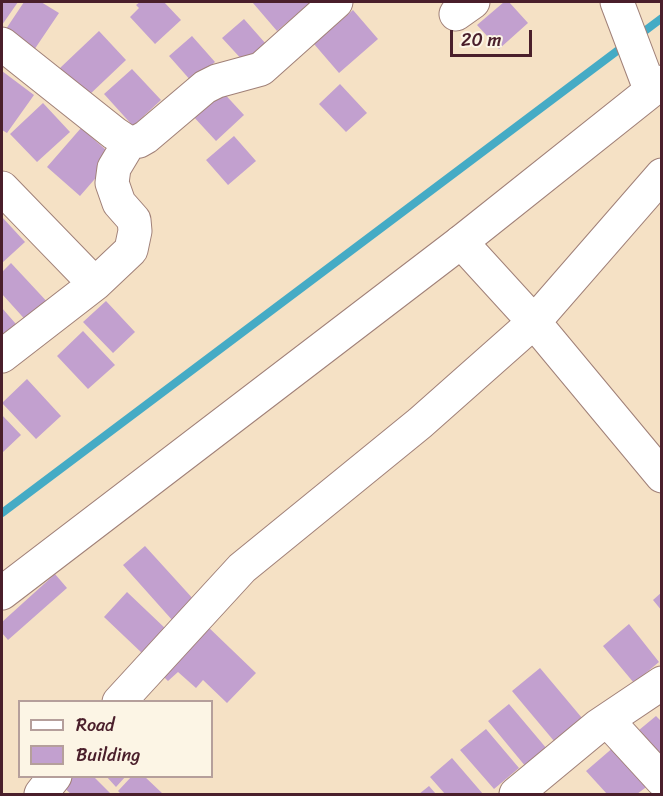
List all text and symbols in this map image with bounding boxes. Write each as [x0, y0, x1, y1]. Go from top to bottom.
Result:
scale bar [453, 18, 536, 56]
text: 20 m [461, 24, 501, 56]
legend [18, 700, 213, 778]
text: Road [76, 709, 115, 741]
text: Building [76, 739, 140, 771]

